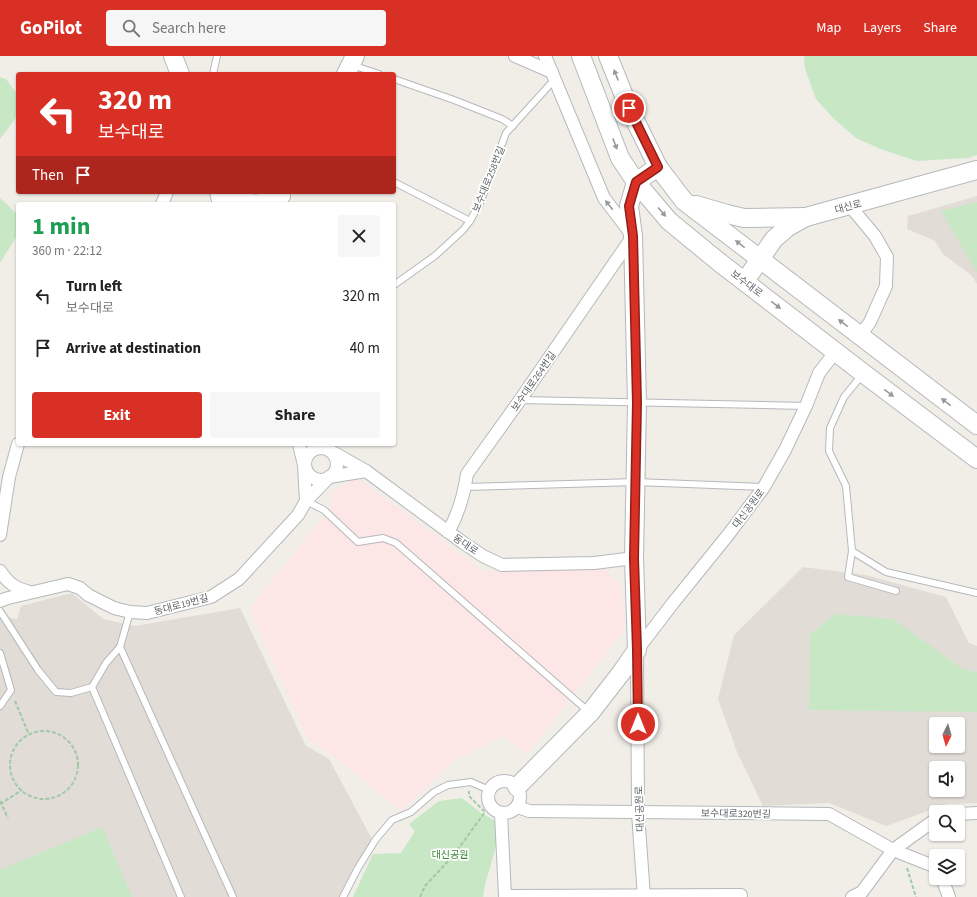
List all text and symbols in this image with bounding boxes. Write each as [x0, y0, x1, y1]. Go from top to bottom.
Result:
search box [106, 10, 386, 46]
text: GoPilot [20, 15, 82, 42]
icon: search [120, 17, 142, 39]
text: Search here [152, 18, 226, 39]
text: Map [816, 18, 841, 38]
text: Layers [863, 18, 901, 38]
text: Share [923, 18, 957, 38]
one-way arrow [612, 69, 618, 81]
text: 320 m [98, 80, 172, 120]
icon: left [32, 88, 84, 140]
pin [612, 91, 646, 125]
icon: arrive [618, 97, 640, 119]
text: 보수대로 [98, 120, 164, 145]
one-way arrow [613, 139, 619, 151]
street label: 보수대로258번길 [469, 144, 509, 215]
icon: arrive [72, 164, 94, 186]
text: Then [32, 165, 64, 186]
street label: 대신로 [833, 197, 863, 217]
one-way arrow [605, 199, 613, 210]
one-way arrow [657, 206, 666, 217]
text: 1 min [32, 209, 90, 244]
button: close [338, 215, 380, 257]
one-way arrow [734, 239, 745, 248]
text: 360 m · 22:12 [32, 242, 102, 260]
street label: 보수대로 [727, 267, 765, 300]
text: Turn left [66, 276, 122, 297]
icon: left [32, 285, 54, 307]
text: 320 m [342, 286, 380, 307]
text: 보수대로 [66, 299, 114, 317]
one-way arrow [770, 301, 781, 309]
one-way arrow [837, 318, 848, 327]
icon: arrive [32, 337, 54, 359]
text: Arrive at destination [66, 338, 201, 359]
text: 40 m [350, 338, 380, 359]
street label: 보수대로264번길 [508, 349, 560, 414]
one-way arrow [884, 389, 895, 397]
button: Exit [32, 392, 202, 438]
button: Share [210, 392, 380, 438]
one-way arrow [941, 397, 952, 406]
street label: 대신공원로 [729, 486, 768, 531]
street label: 동대로 [450, 531, 481, 558]
street label: 동대로19번길 [152, 591, 210, 619]
position arrow [617, 703, 659, 745]
north arrow [929, 717, 965, 753]
map controls [929, 717, 965, 885]
button: sound [929, 761, 965, 797]
street label: 대신공원로 [632, 786, 648, 832]
button: search [929, 805, 965, 841]
street label: 보수대로320번길 [701, 806, 771, 822]
park label: 대신공원 [432, 848, 468, 862]
button: layers [929, 849, 965, 885]

